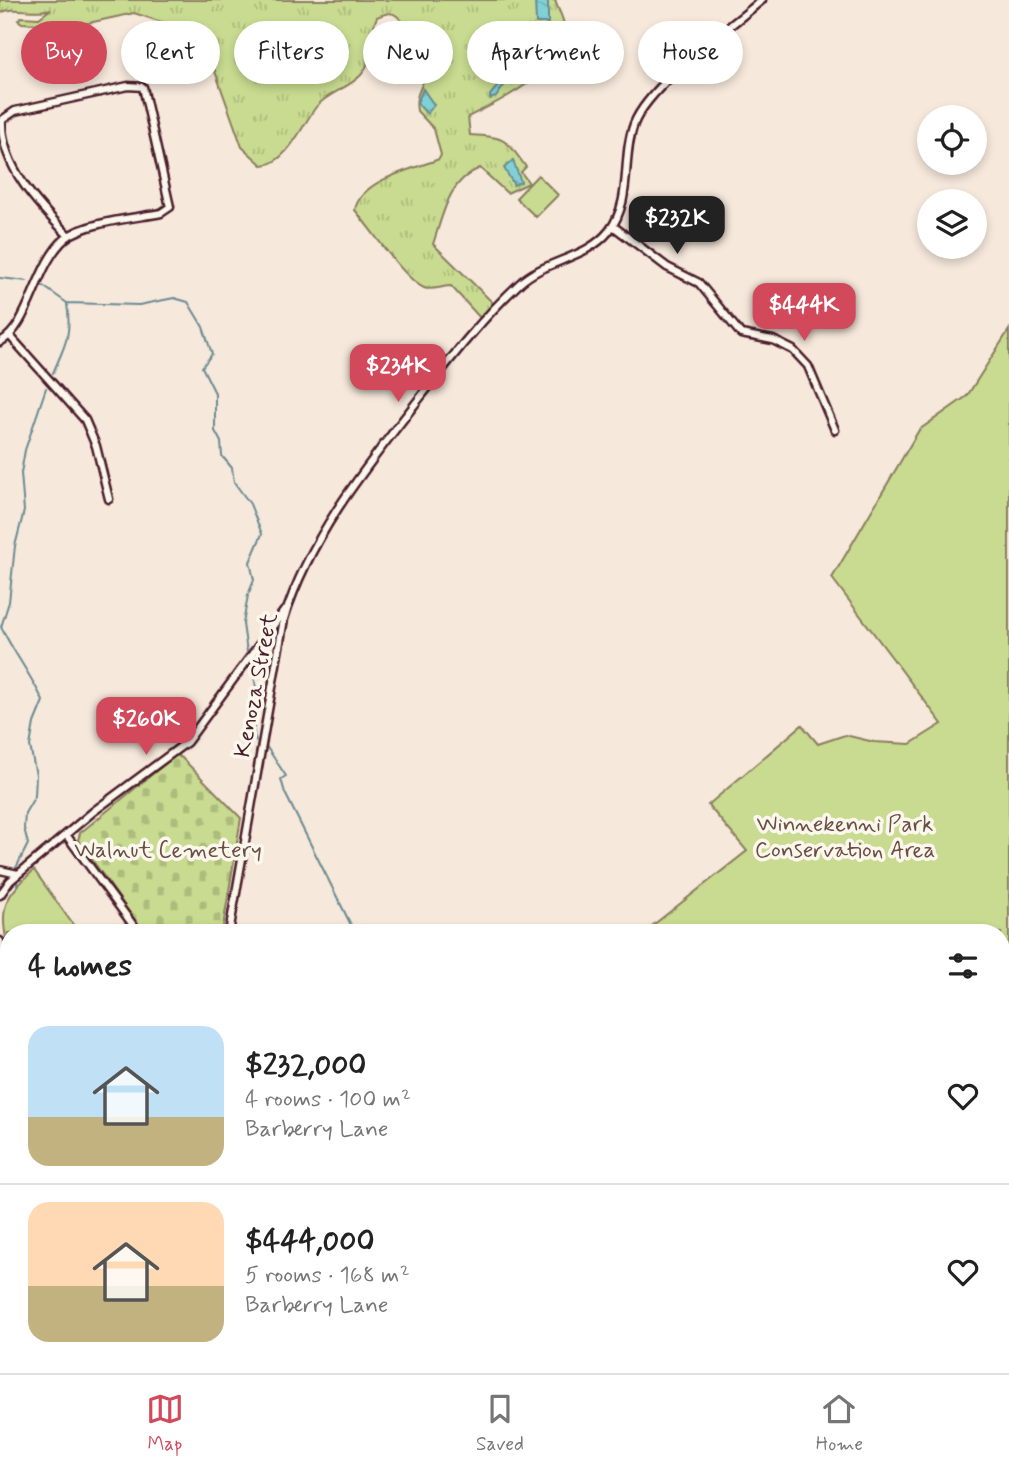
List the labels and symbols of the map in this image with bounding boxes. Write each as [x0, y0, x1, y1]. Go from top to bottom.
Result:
pin: $232K [628, 196, 726, 256]
pin: $444K [755, 284, 853, 343]
pin: $234K [349, 344, 447, 404]
street label: Kenoza Street [228, 610, 286, 760]
pin: $260K [97, 698, 195, 757]
park label: Winnekenni Park Conservation Area [755, 810, 935, 866]
park label: Walnut Cemetery [74, 836, 262, 866]

